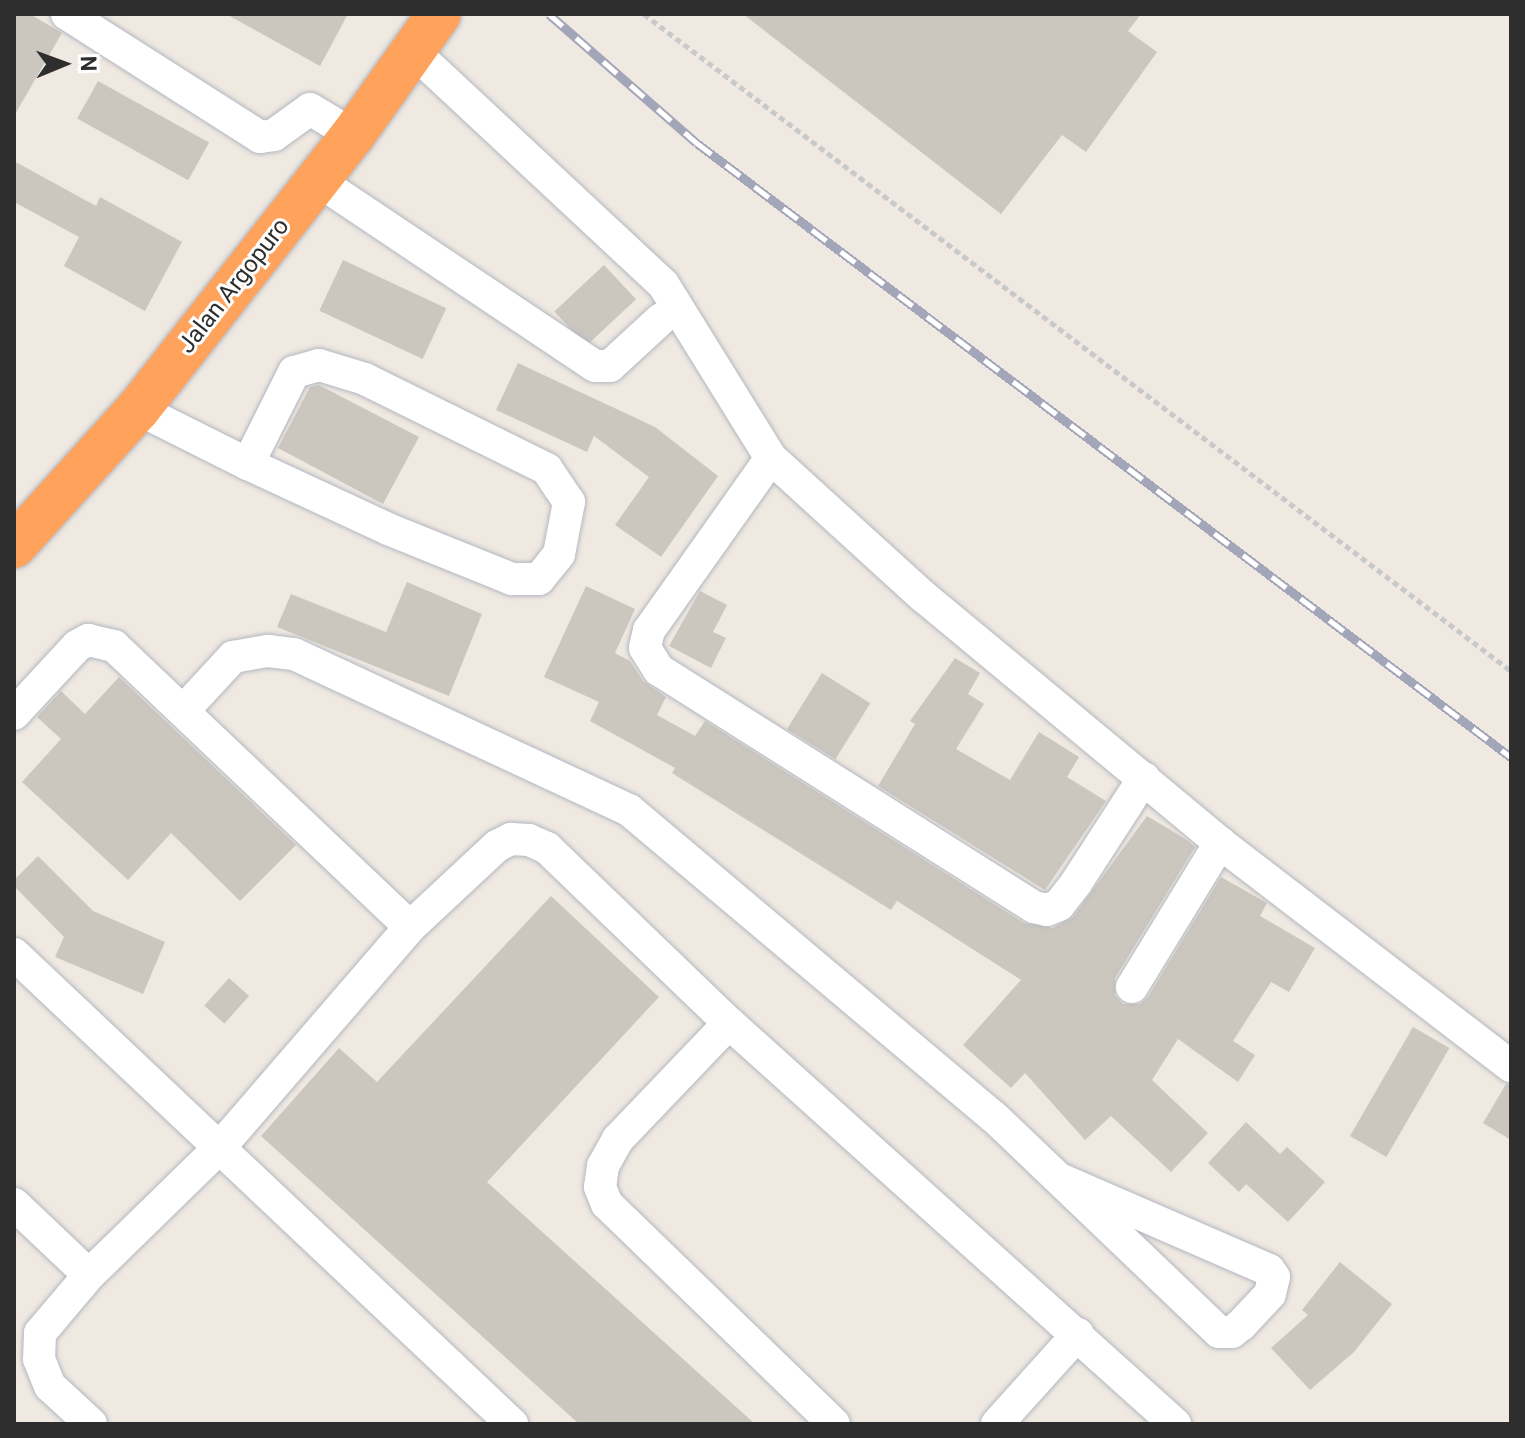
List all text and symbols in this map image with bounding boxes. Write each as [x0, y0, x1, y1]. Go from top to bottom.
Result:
north arrow [24, 24, 104, 104]
text: N [76, 56, 101, 72]
street label: Jalan Argopuro [172, 213, 296, 359]

